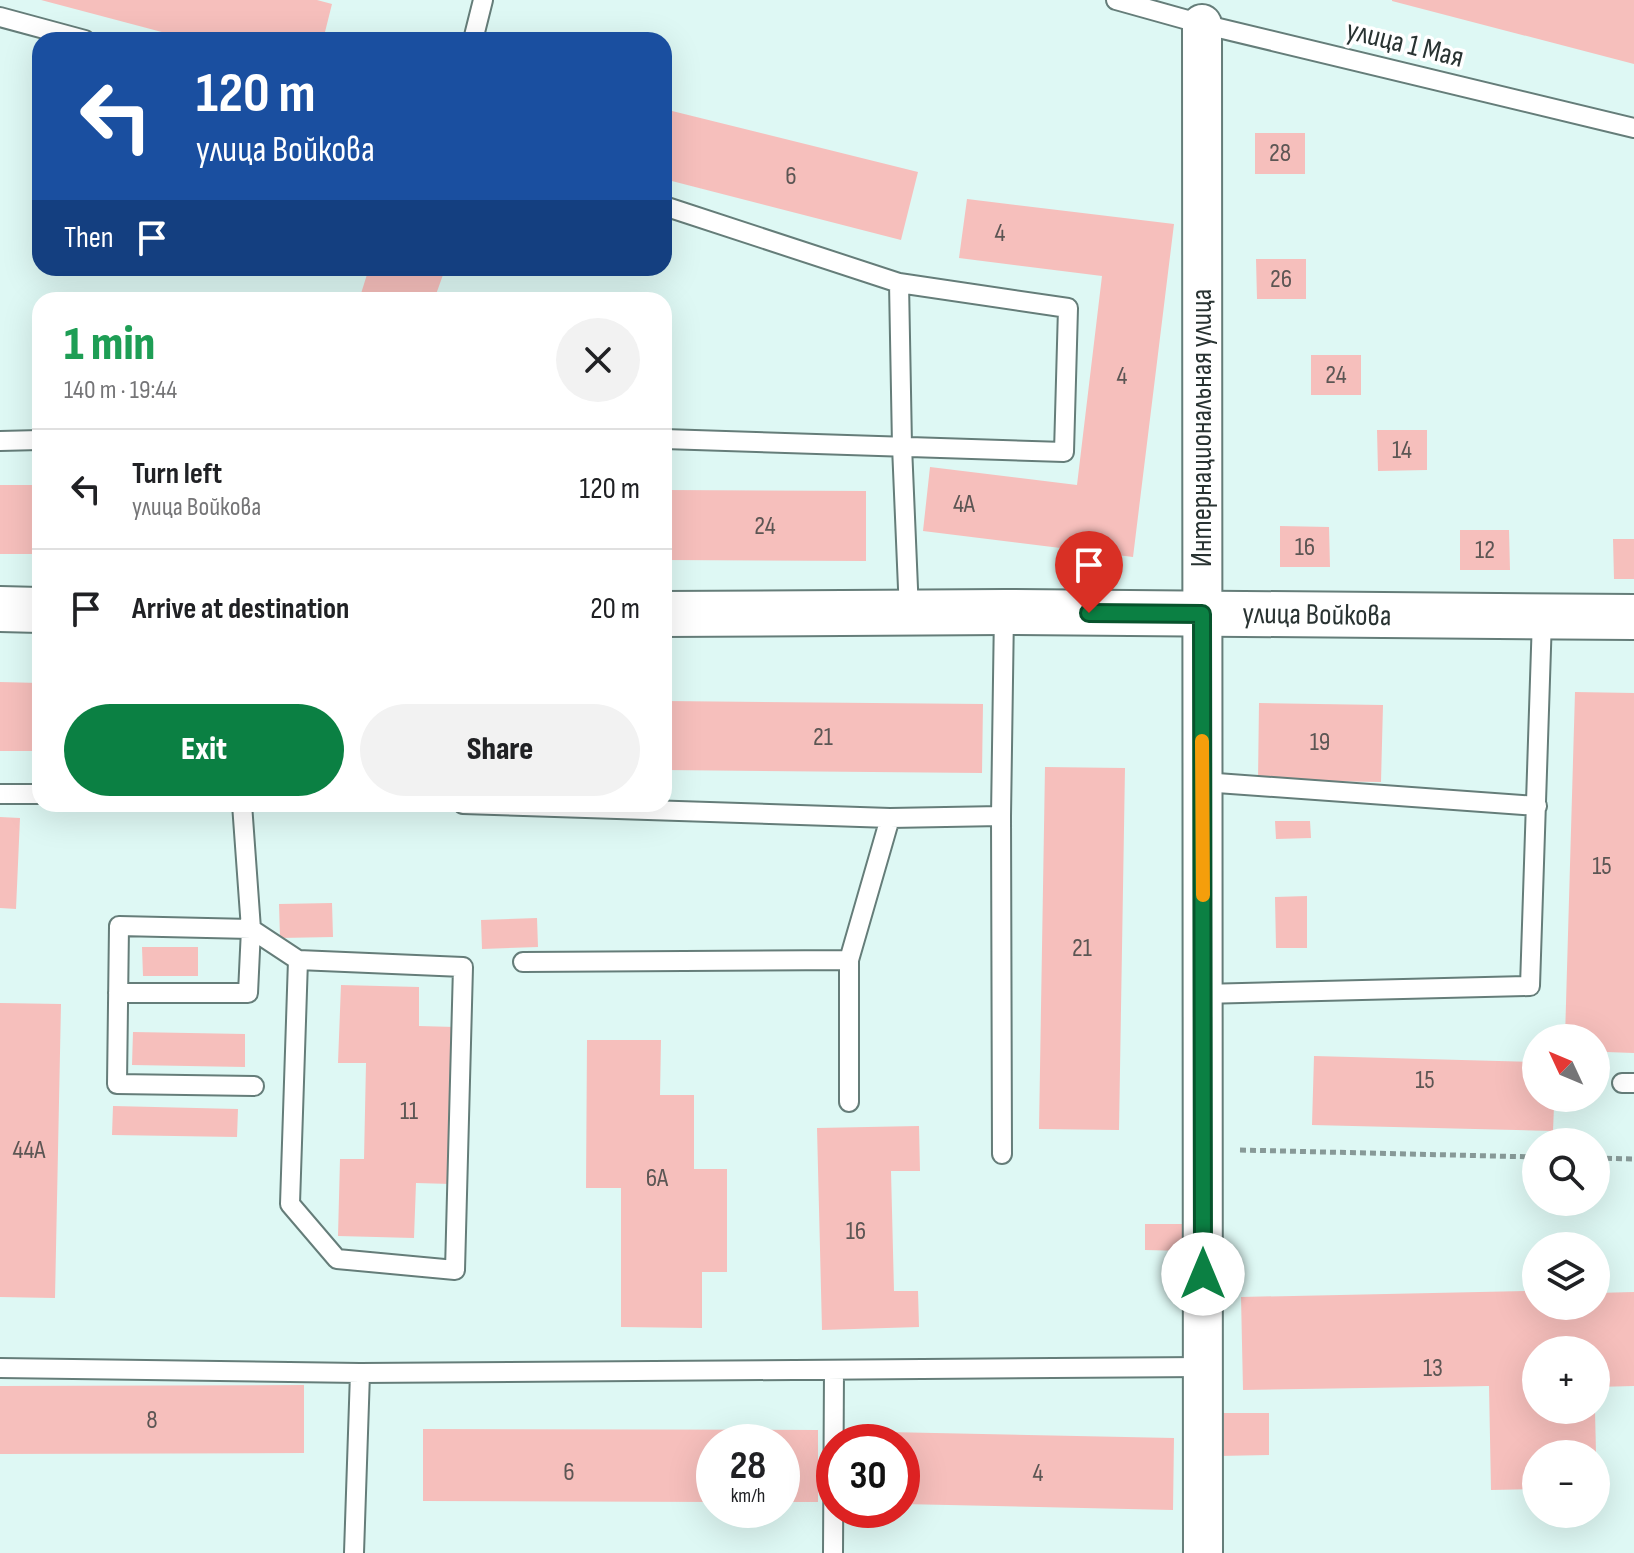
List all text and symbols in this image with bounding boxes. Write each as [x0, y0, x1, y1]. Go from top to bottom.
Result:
street label: улица 1 Мая [1343, 12, 1467, 76]
text: 120 m [196, 61, 316, 128]
icon: left [64, 64, 168, 168]
text: улица Войкова [196, 129, 375, 172]
house number: 28 [1269, 138, 1291, 169]
house number: 6 [785, 161, 797, 192]
icon: arrive [130, 216, 174, 260]
house number: 4 [995, 218, 1006, 249]
text: Then [64, 220, 114, 256]
house number: 26 [1270, 264, 1292, 295]
street label: Интернациональная улица [1184, 289, 1220, 567]
text: 1 min [64, 316, 155, 373]
button: close [556, 318, 640, 402]
house number: 24 [1325, 360, 1347, 391]
house number: 4 [1117, 361, 1128, 392]
text: 140 m · 19:44 [64, 375, 177, 406]
house number: 14 [1392, 435, 1412, 466]
text: Turn left [132, 456, 222, 492]
icon: left [64, 467, 108, 511]
text: 120 m [579, 471, 640, 507]
house number: 4А [953, 489, 976, 520]
text: улица Войкова [132, 492, 261, 523]
house number: 24 [754, 511, 776, 542]
pin [1055, 531, 1123, 613]
house number: 16 [1295, 532, 1315, 563]
house number: 12 [1475, 535, 1495, 566]
icon: arrive [1067, 543, 1111, 587]
icon: arrive [64, 587, 108, 631]
text: Arrive at destination [132, 591, 349, 627]
text: 20 m [590, 591, 640, 627]
street label: улица Войкова [1242, 596, 1392, 634]
button: Exit [64, 704, 344, 796]
button: Share [360, 704, 640, 796]
house number: 21 [813, 722, 833, 753]
house number: 19 [1310, 727, 1330, 758]
house number: 15 [1592, 851, 1612, 882]
house number: 21 [1072, 933, 1092, 964]
north arrow [1522, 1024, 1610, 1112]
map controls [1522, 1024, 1610, 1528]
house number: 15 [1415, 1065, 1435, 1096]
house number: 11 [400, 1096, 418, 1127]
button: search [1522, 1128, 1610, 1216]
house number: 44А [13, 1135, 46, 1166]
house number: 6А [646, 1163, 669, 1194]
house number: 16 [846, 1216, 866, 1247]
position arrow [1161, 1232, 1245, 1316]
button: layers [1522, 1232, 1610, 1320]
button: + [1522, 1336, 1610, 1424]
house number: 13 [1423, 1353, 1443, 1384]
house number: 8 [146, 1405, 158, 1436]
speed limit sign: 30 [816, 1424, 920, 1528]
button: − [1522, 1440, 1610, 1528]
text: 28 [730, 1442, 766, 1490]
house number: 6 [563, 1457, 575, 1488]
house number: 4 [1033, 1458, 1044, 1489]
text: km/h [731, 1484, 765, 1508]

